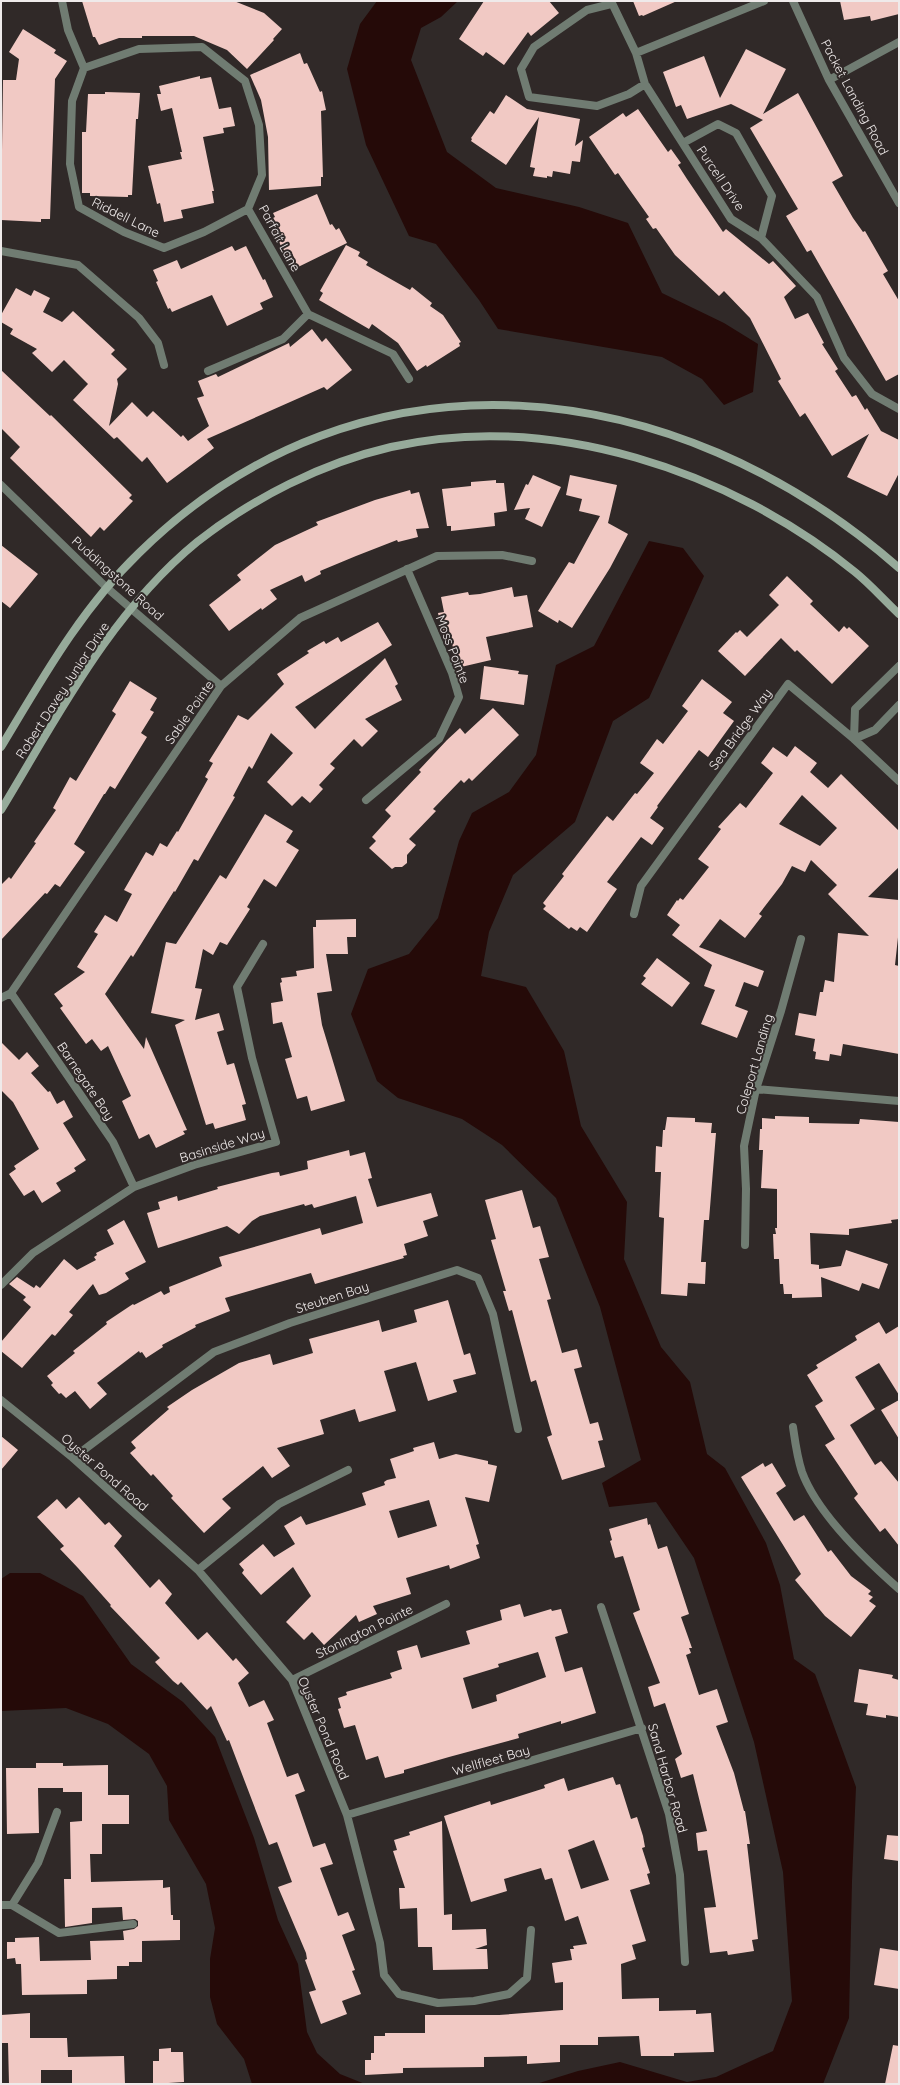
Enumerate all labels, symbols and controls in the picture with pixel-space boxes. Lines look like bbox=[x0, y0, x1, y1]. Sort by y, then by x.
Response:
street label: Packet Landing Road bbox=[818, 36, 892, 158]
street label: Purcell Drive bbox=[693, 143, 749, 213]
street label: Riddell Lane bbox=[89, 194, 163, 240]
street label: Parfait Lane bbox=[256, 202, 304, 274]
street label: Puddingstone Road bbox=[69, 533, 167, 623]
street label: Moss Pointe bbox=[433, 613, 473, 685]
street label: Robert Davey Junior Drive bbox=[12, 619, 112, 761]
street label: Sable Pointe bbox=[161, 677, 217, 747]
street label: Sea Bridge Way bbox=[705, 685, 775, 773]
street label: Coleport Landing bbox=[732, 1012, 776, 1116]
street label: Barnegate Bay bbox=[54, 1039, 118, 1123]
street label: Basinside Way bbox=[178, 1124, 266, 1166]
street label: Steuben Bay bbox=[293, 1278, 371, 1316]
street label: Oyster Pond Road bbox=[58, 1430, 152, 1514]
street label: Stonington Pointe bbox=[313, 1601, 415, 1661]
street label: Oyster Pond Road bbox=[295, 1674, 353, 1782]
street label: Sand Harbor Road bbox=[645, 1722, 691, 1834]
street label: Wellfleet Bay bbox=[450, 1741, 532, 1779]

